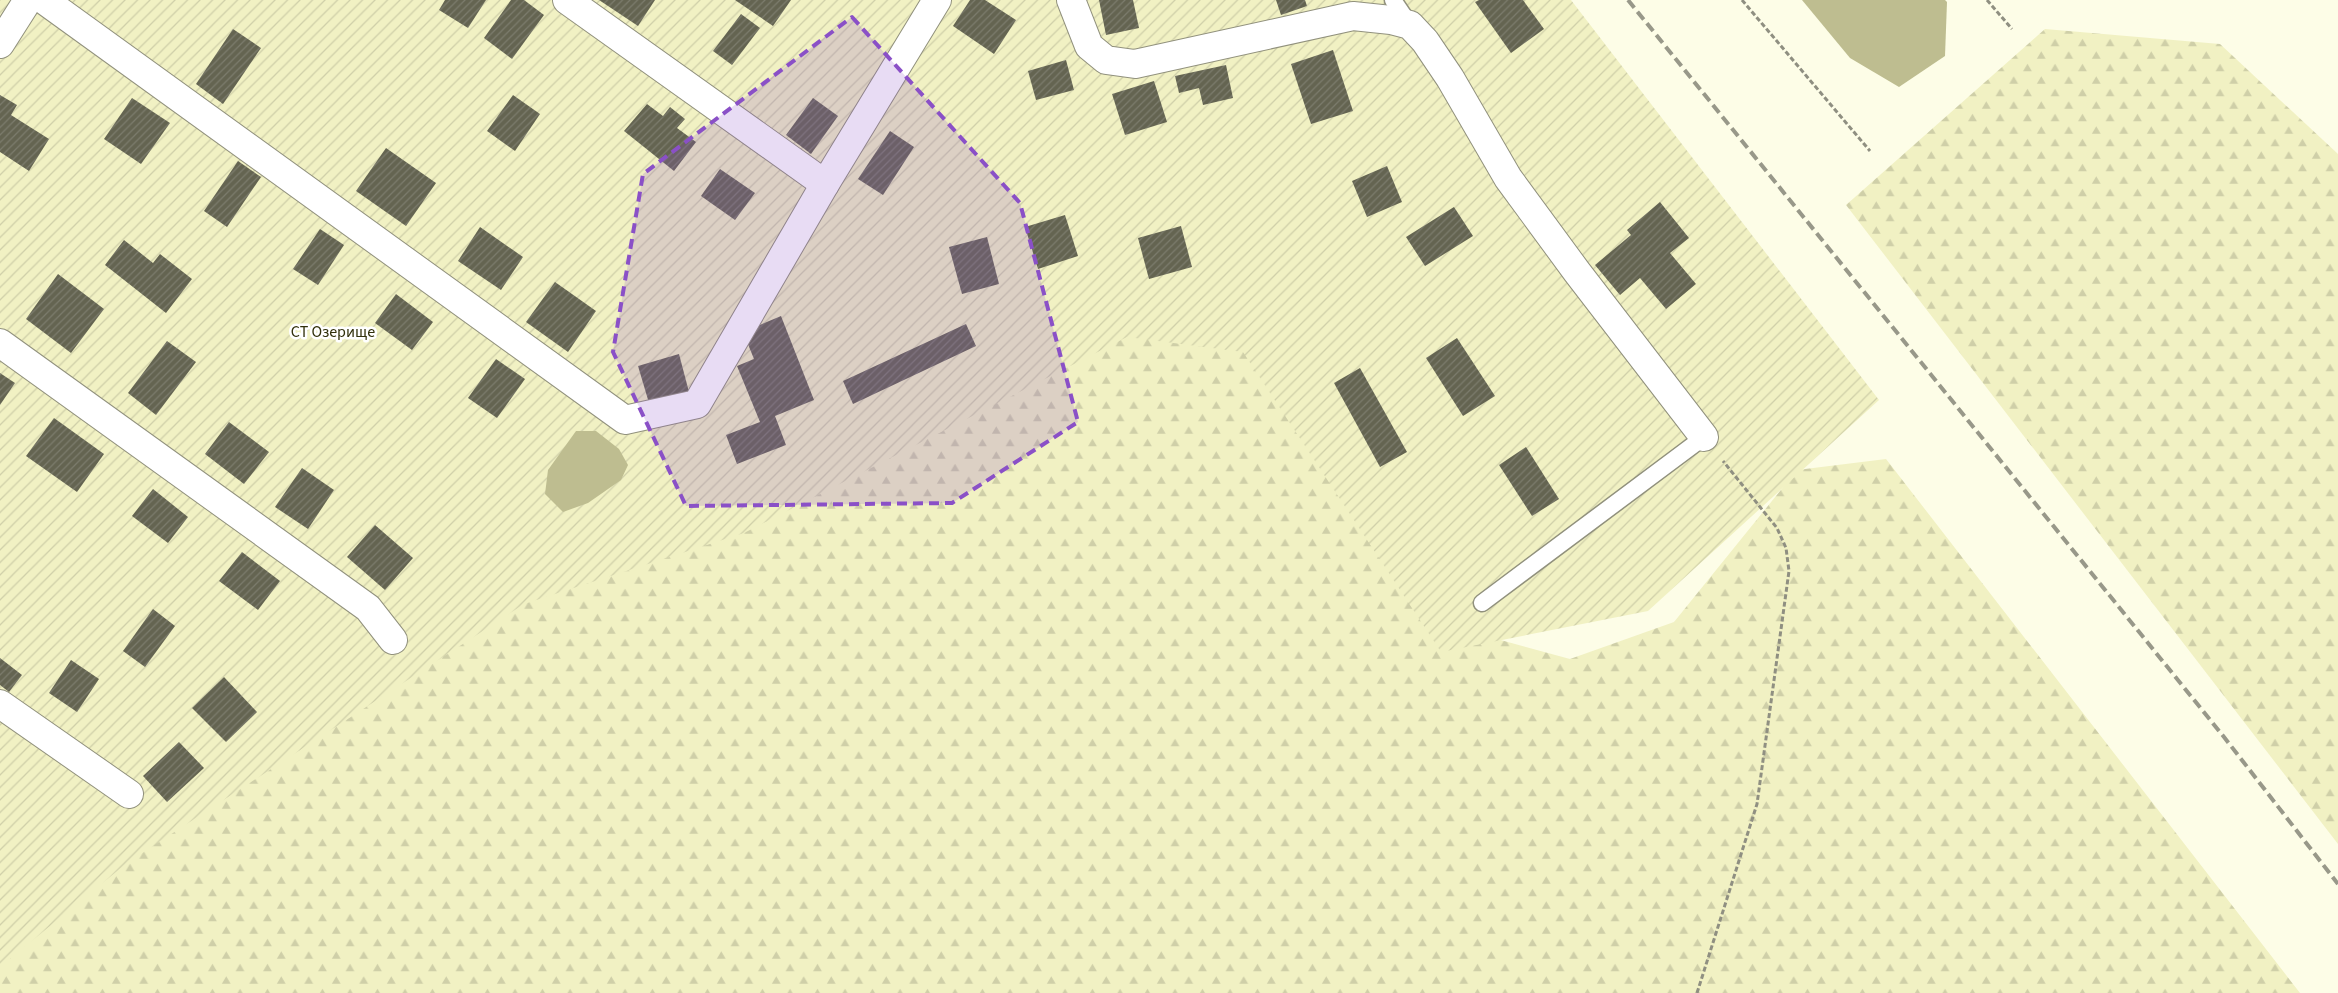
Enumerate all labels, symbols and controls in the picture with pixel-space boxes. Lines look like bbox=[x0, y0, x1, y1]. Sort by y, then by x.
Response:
park label: СТ Озерище bbox=[291, 321, 375, 343]

